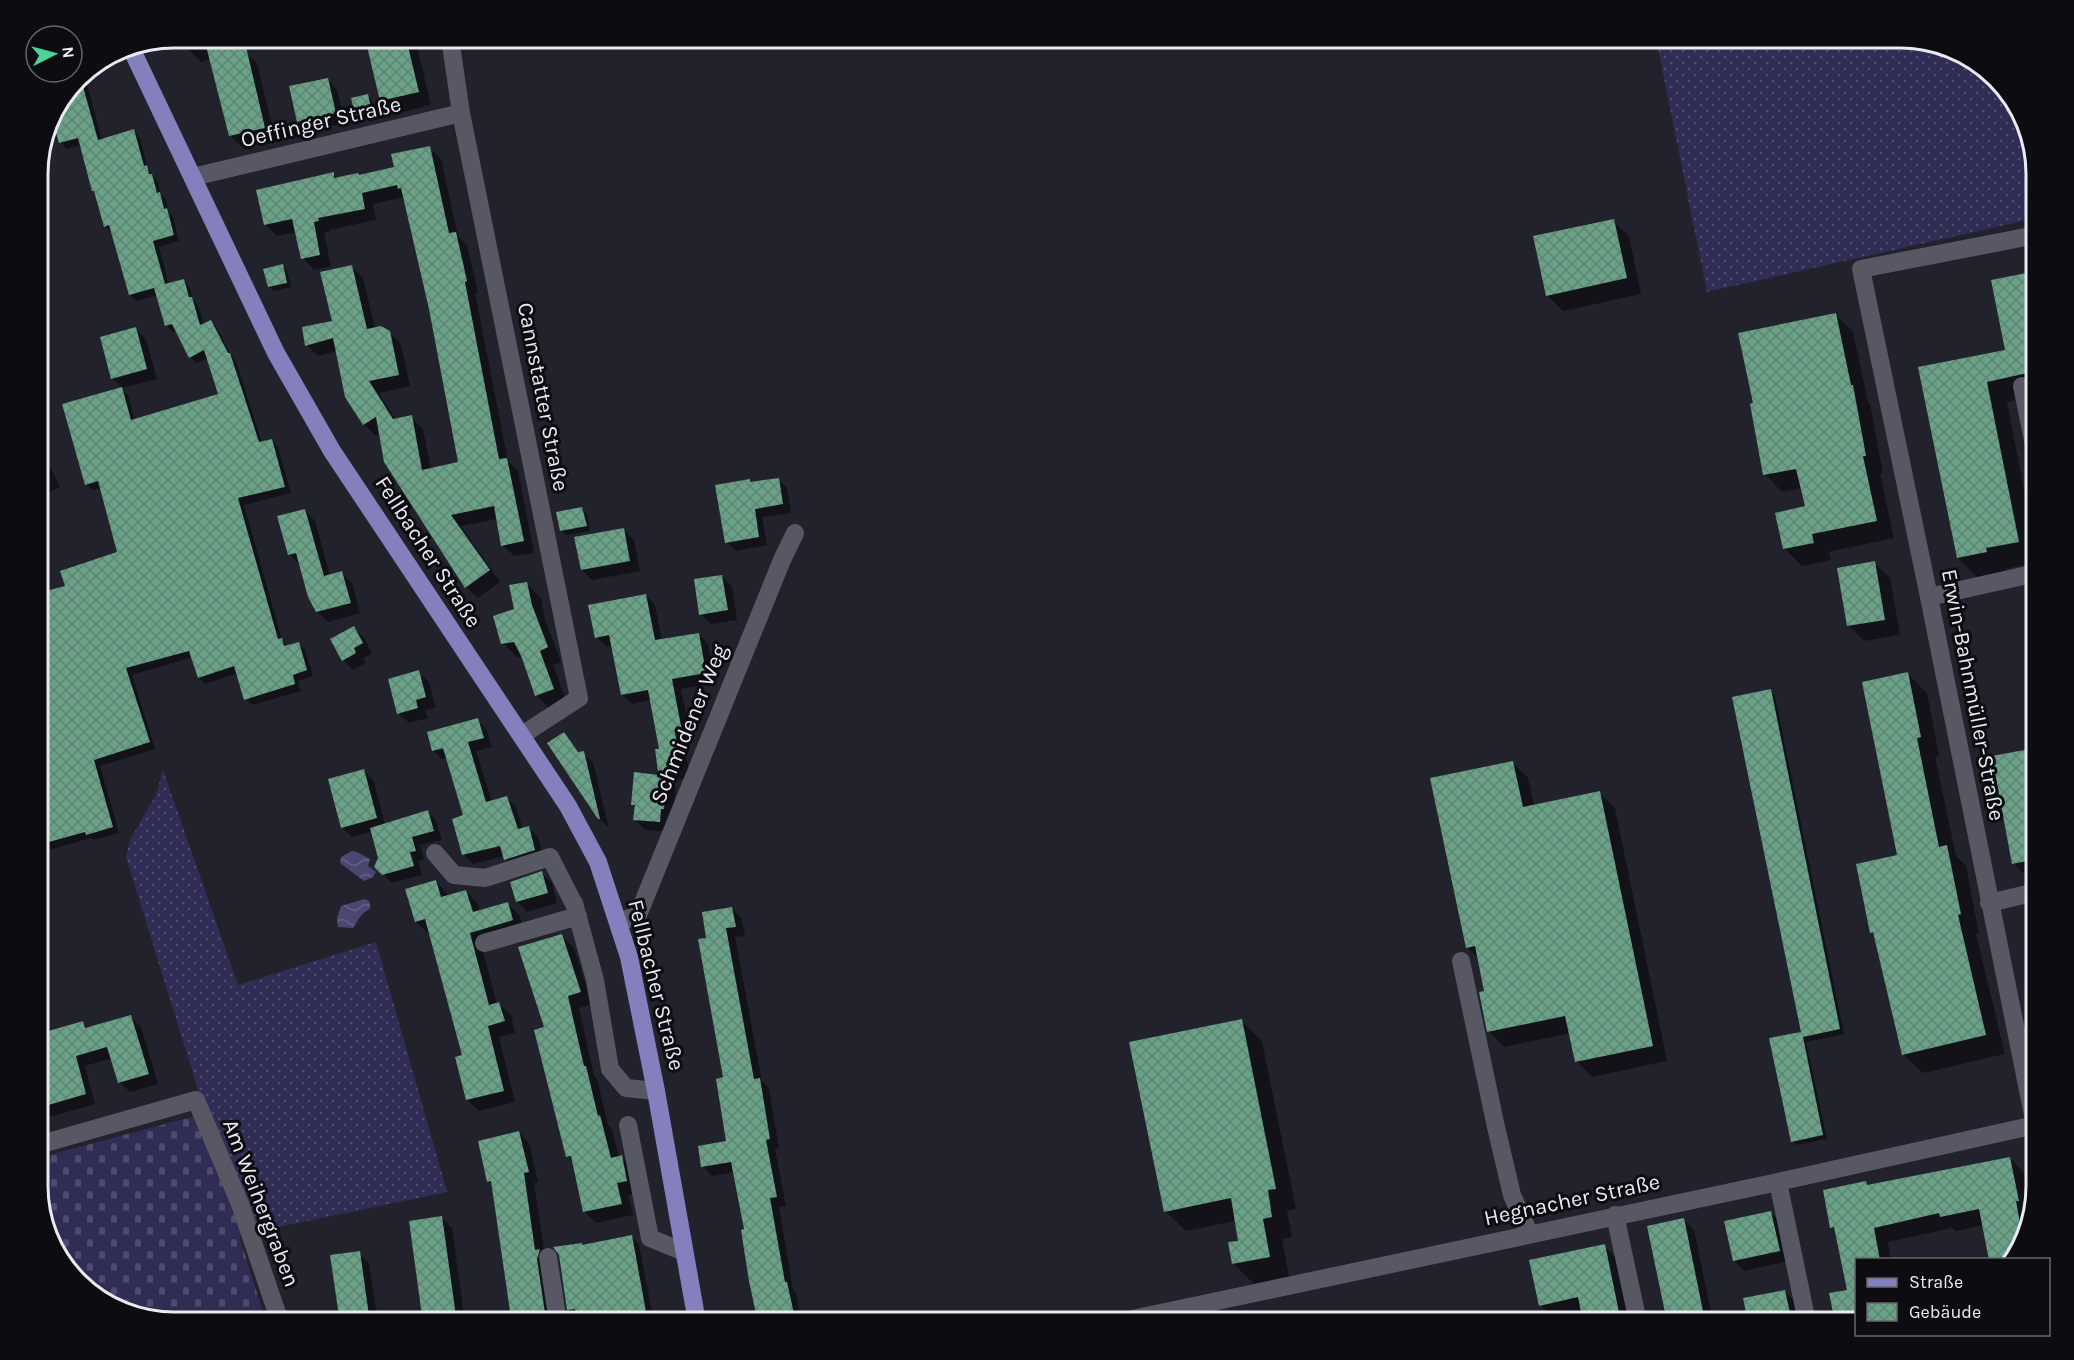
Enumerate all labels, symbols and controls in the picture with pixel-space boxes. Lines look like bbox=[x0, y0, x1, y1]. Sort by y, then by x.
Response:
north arrow bbox=[24, 24, 84, 84]
text: N bbox=[58, 46, 78, 59]
street label: Oeffinger Straße bbox=[238, 91, 404, 153]
street label: Cannstatter Straße bbox=[512, 301, 574, 493]
street label: Fellbacher Straße bbox=[369, 471, 487, 633]
street label: Erwin-Bahnmüller-Straße bbox=[1936, 567, 2010, 823]
street label: Schmidener Weg bbox=[645, 640, 733, 808]
street label: Fellbacher Straße bbox=[622, 897, 690, 1073]
street label: Am Weihergraben bbox=[217, 1115, 305, 1291]
street label: Hegnacher Straße bbox=[1482, 1169, 1662, 1231]
legend bbox=[1855, 1258, 2050, 1336]
text: Straße bbox=[1909, 1271, 1963, 1293]
text: Gebäude bbox=[1909, 1301, 1981, 1323]

